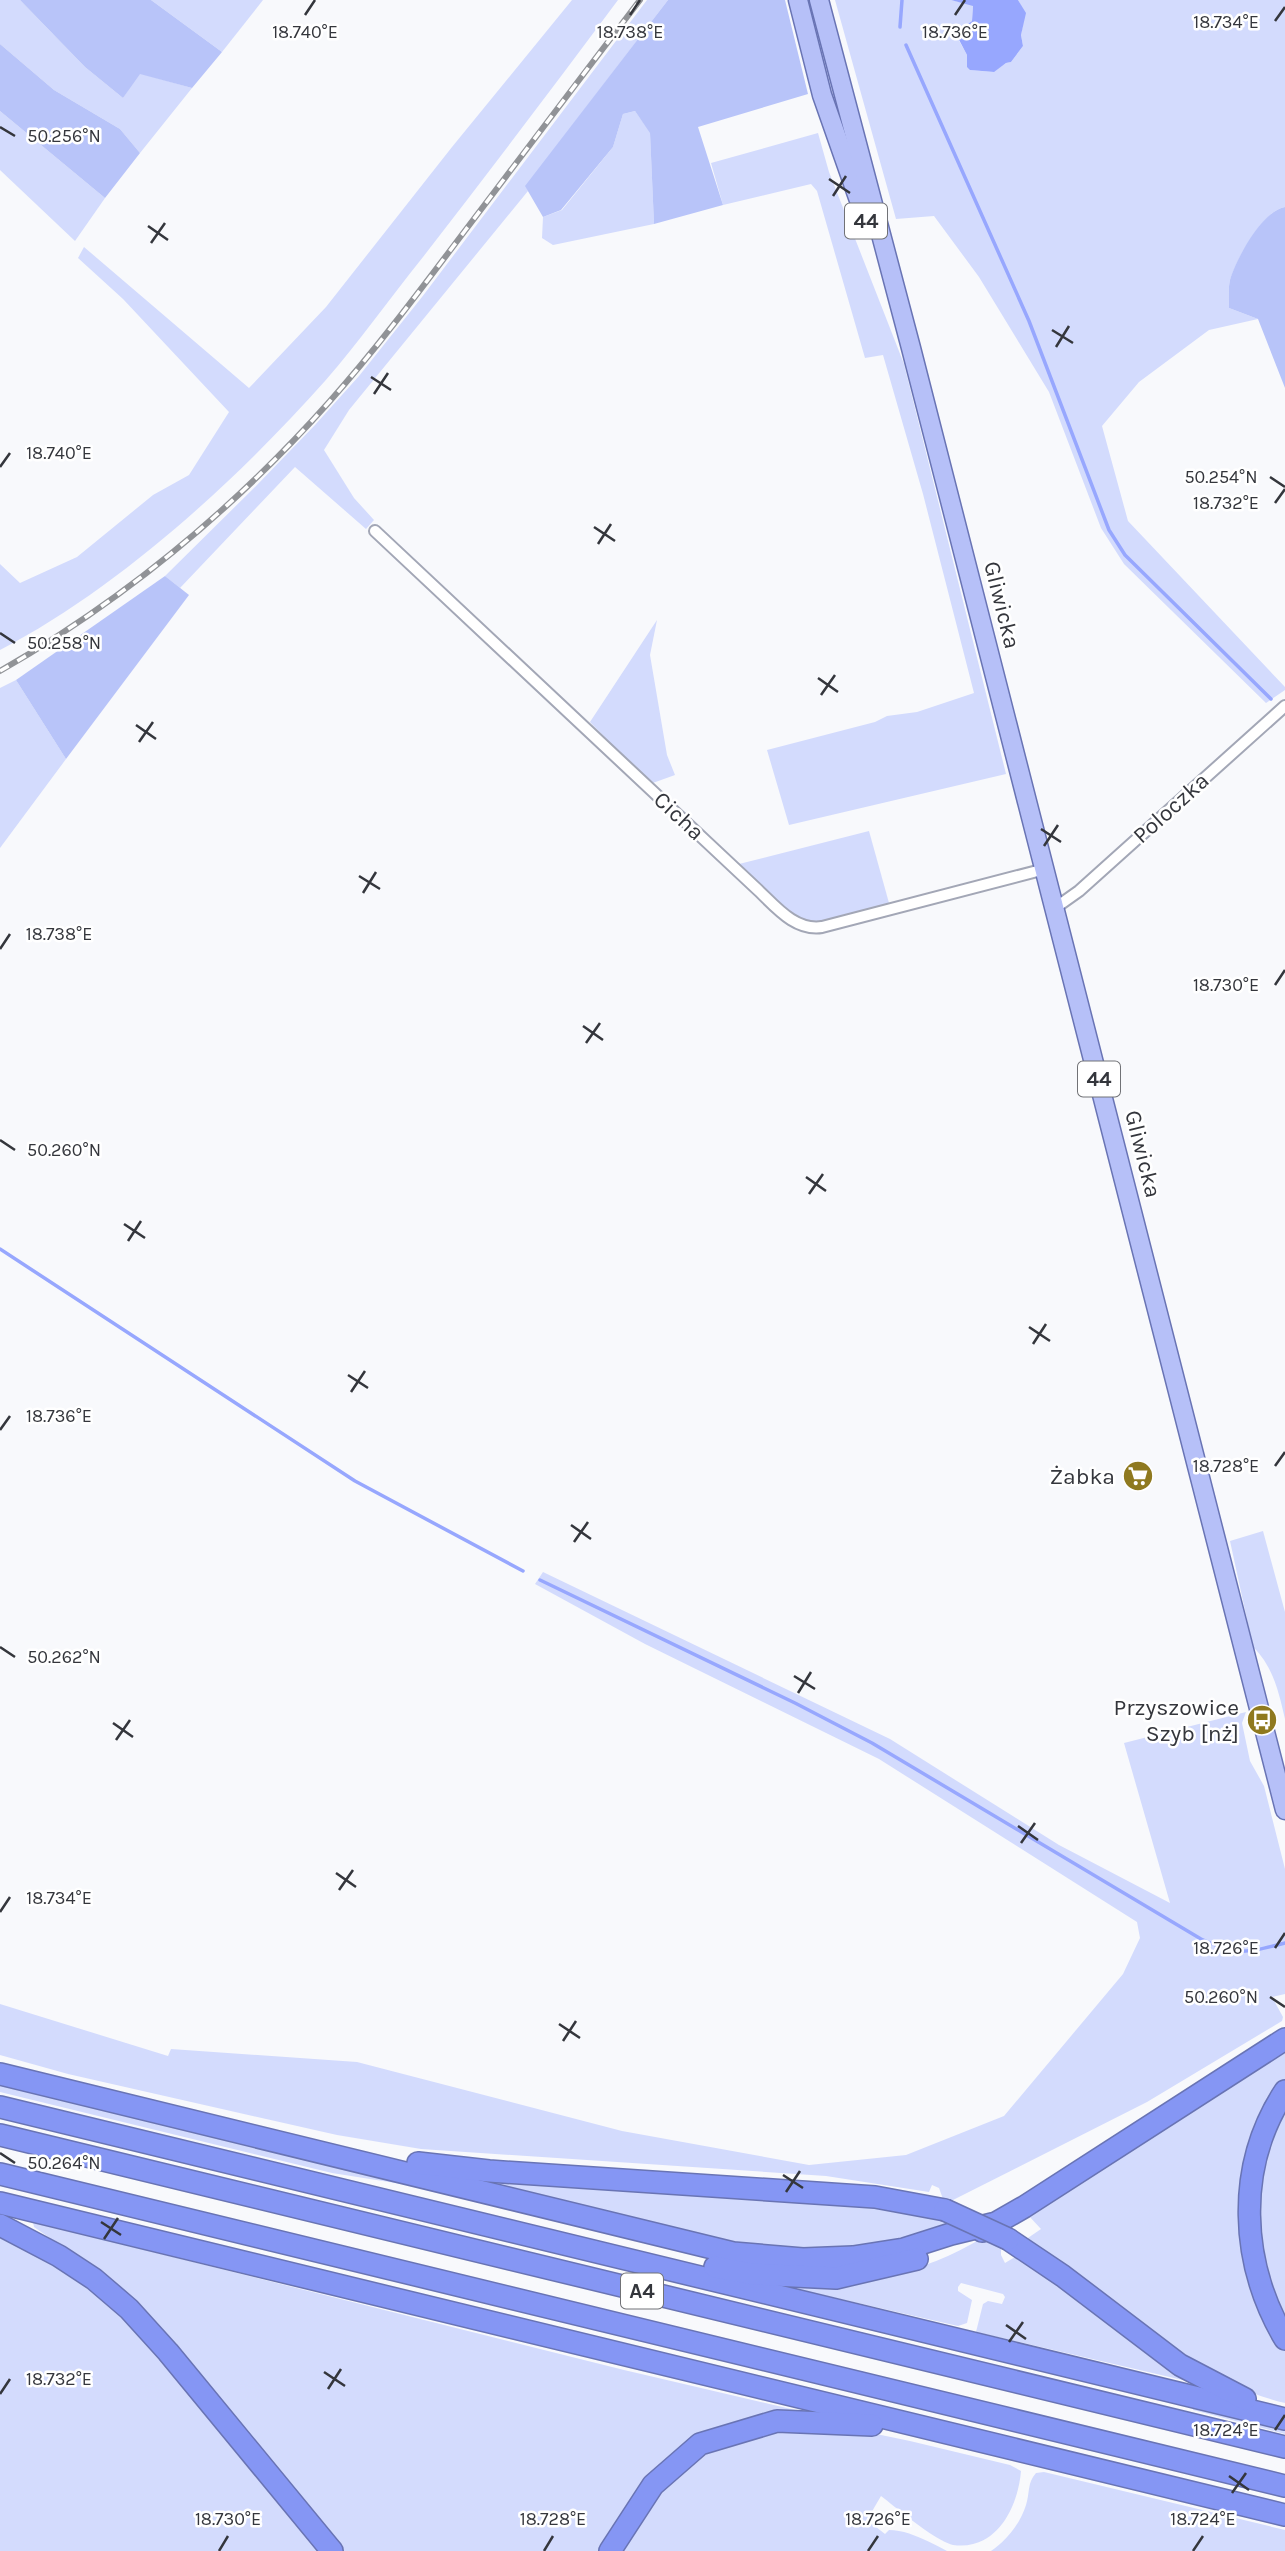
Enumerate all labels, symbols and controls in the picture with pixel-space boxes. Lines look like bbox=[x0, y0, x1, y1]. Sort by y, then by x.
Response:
text: 18.734°E bbox=[1193, 11, 1259, 33]
text: 18.740°E bbox=[272, 21, 338, 43]
text: 18.738°E bbox=[597, 21, 663, 43]
text: 18.736°E bbox=[922, 21, 988, 43]
text: 50.256°N bbox=[27, 125, 101, 147]
road number: 44 bbox=[845, 204, 887, 238]
text: 18.740°E bbox=[26, 442, 92, 464]
text: 50.254°N bbox=[1184, 466, 1258, 488]
text: 18.732°E bbox=[1193, 492, 1259, 514]
street label: Gliwicka bbox=[978, 558, 1026, 652]
text: 50.258°N bbox=[27, 632, 101, 654]
street label: Poloczka bbox=[1128, 767, 1214, 849]
street label: Cicha bbox=[648, 786, 710, 846]
text: 18.738°E bbox=[26, 923, 92, 945]
text: 18.730°E bbox=[1193, 974, 1259, 996]
road number: 44 bbox=[1078, 1062, 1120, 1096]
street label: Gliwicka bbox=[1119, 1107, 1167, 1201]
text: 50.260°N bbox=[27, 1139, 101, 1161]
text: 18.736°E bbox=[26, 1405, 92, 1427]
text: 18.728°E bbox=[1193, 1455, 1259, 1477]
supermarket icon: Żabka bbox=[1121, 1459, 1155, 1493]
place label: Żabka bbox=[1049, 1463, 1115, 1490]
text: 50.262°N bbox=[27, 1646, 101, 1668]
place label: Przyszowice Szyb [nż] bbox=[1114, 1694, 1239, 1747]
bus stop icon: Przyszowice Szyb [nż] bbox=[1245, 1703, 1279, 1737]
text: 18.734°E bbox=[26, 1887, 92, 1909]
text: 18.726°E bbox=[1193, 1937, 1259, 1959]
text: 50.260°N bbox=[1184, 1986, 1258, 2008]
text: 50.264°N bbox=[27, 2152, 101, 2174]
road number: A4 bbox=[621, 2274, 663, 2308]
text: 18.732°E bbox=[26, 2368, 92, 2390]
text: 18.724°E bbox=[1193, 2419, 1259, 2441]
text: 18.730°E bbox=[195, 2508, 261, 2530]
text: 18.728°E bbox=[520, 2508, 586, 2530]
text: 18.726°E bbox=[845, 2508, 911, 2530]
text: 18.724°E bbox=[1170, 2508, 1236, 2530]

